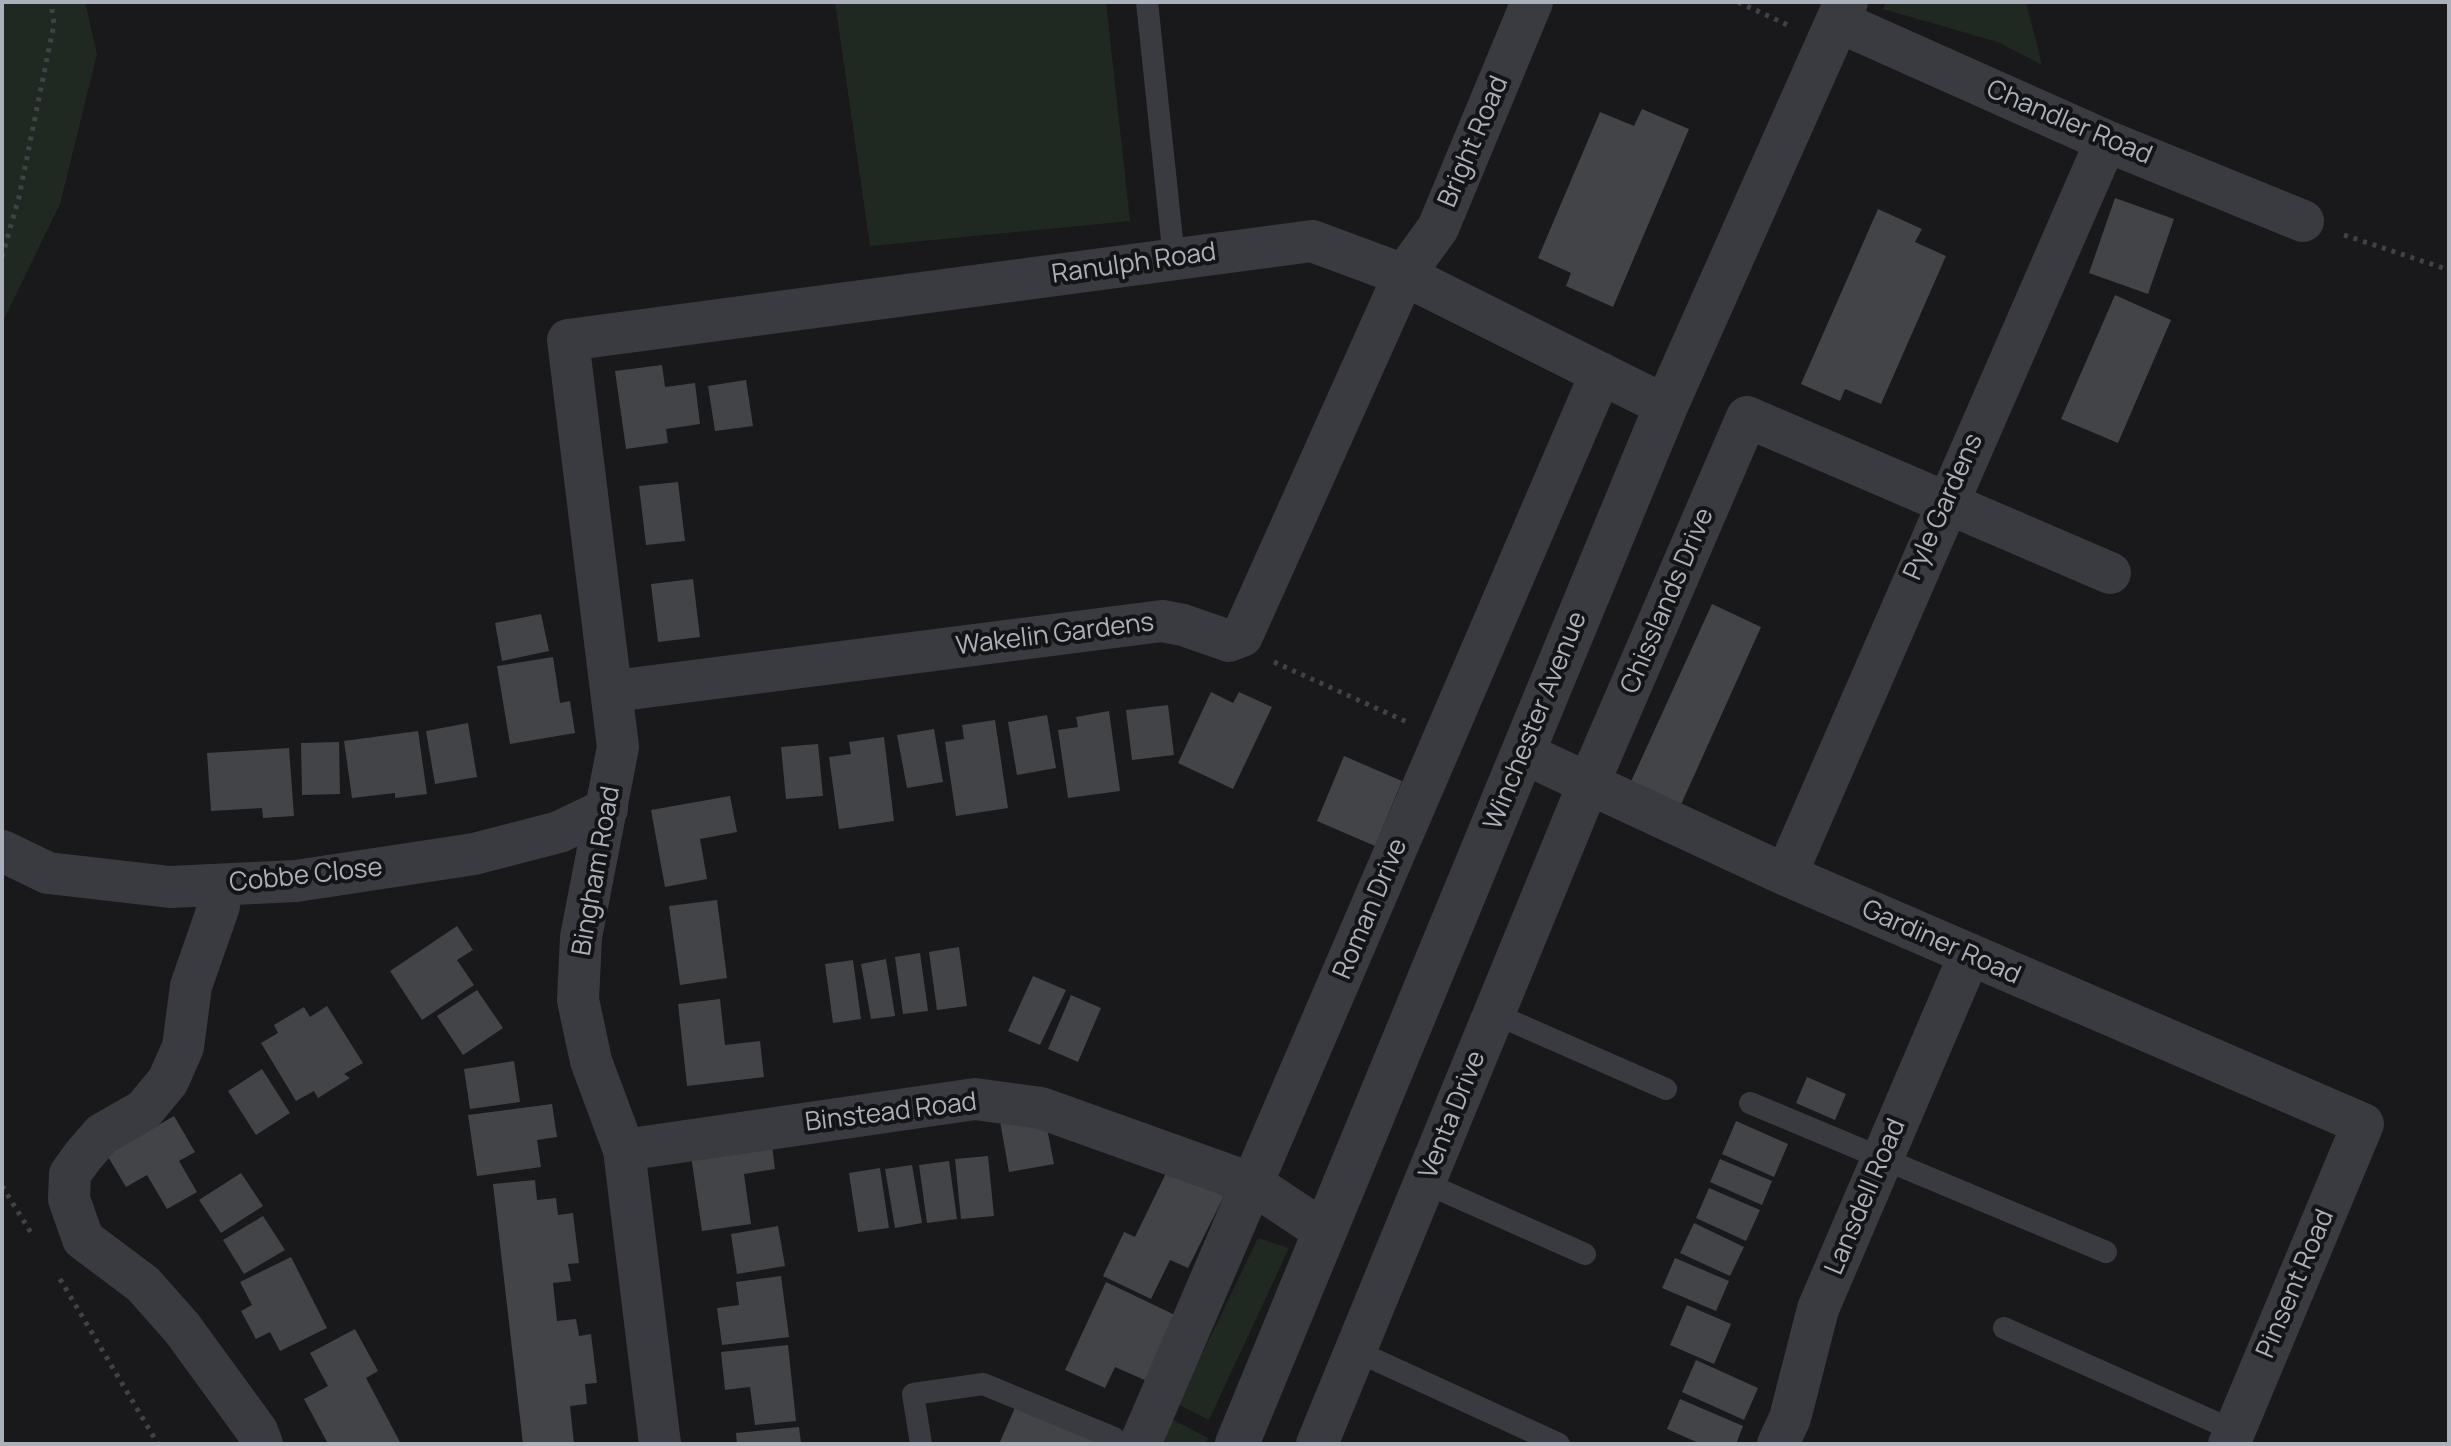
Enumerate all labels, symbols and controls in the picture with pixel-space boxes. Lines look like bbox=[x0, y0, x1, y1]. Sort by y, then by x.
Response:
street label: Bright Road bbox=[1432, 72, 1516, 212]
street label: Chandler Road bbox=[1982, 74, 2156, 172]
street label: Ranulph Road bbox=[1050, 237, 1218, 291]
street label: Pyle Gardens bbox=[1898, 429, 1990, 585]
street label: Chisslands Drive bbox=[1615, 504, 1721, 698]
street label: Wakelin Gardens bbox=[954, 607, 1156, 663]
street label: Winchester Avenue bbox=[1478, 607, 1594, 835]
street label: Bingham Road bbox=[567, 784, 627, 958]
street label: Roman Drive bbox=[1327, 834, 1415, 984]
street label: Cobbe Close bbox=[228, 852, 384, 900]
street label: Gardiner Road bbox=[1857, 894, 2025, 992]
street label: Venta Drive bbox=[1413, 1046, 1493, 1184]
street label: Binstead Road bbox=[803, 1087, 979, 1139]
street label: Lansdell Road bbox=[1819, 1114, 1913, 1280]
street label: Pinsent Road bbox=[2251, 1205, 2341, 1363]

